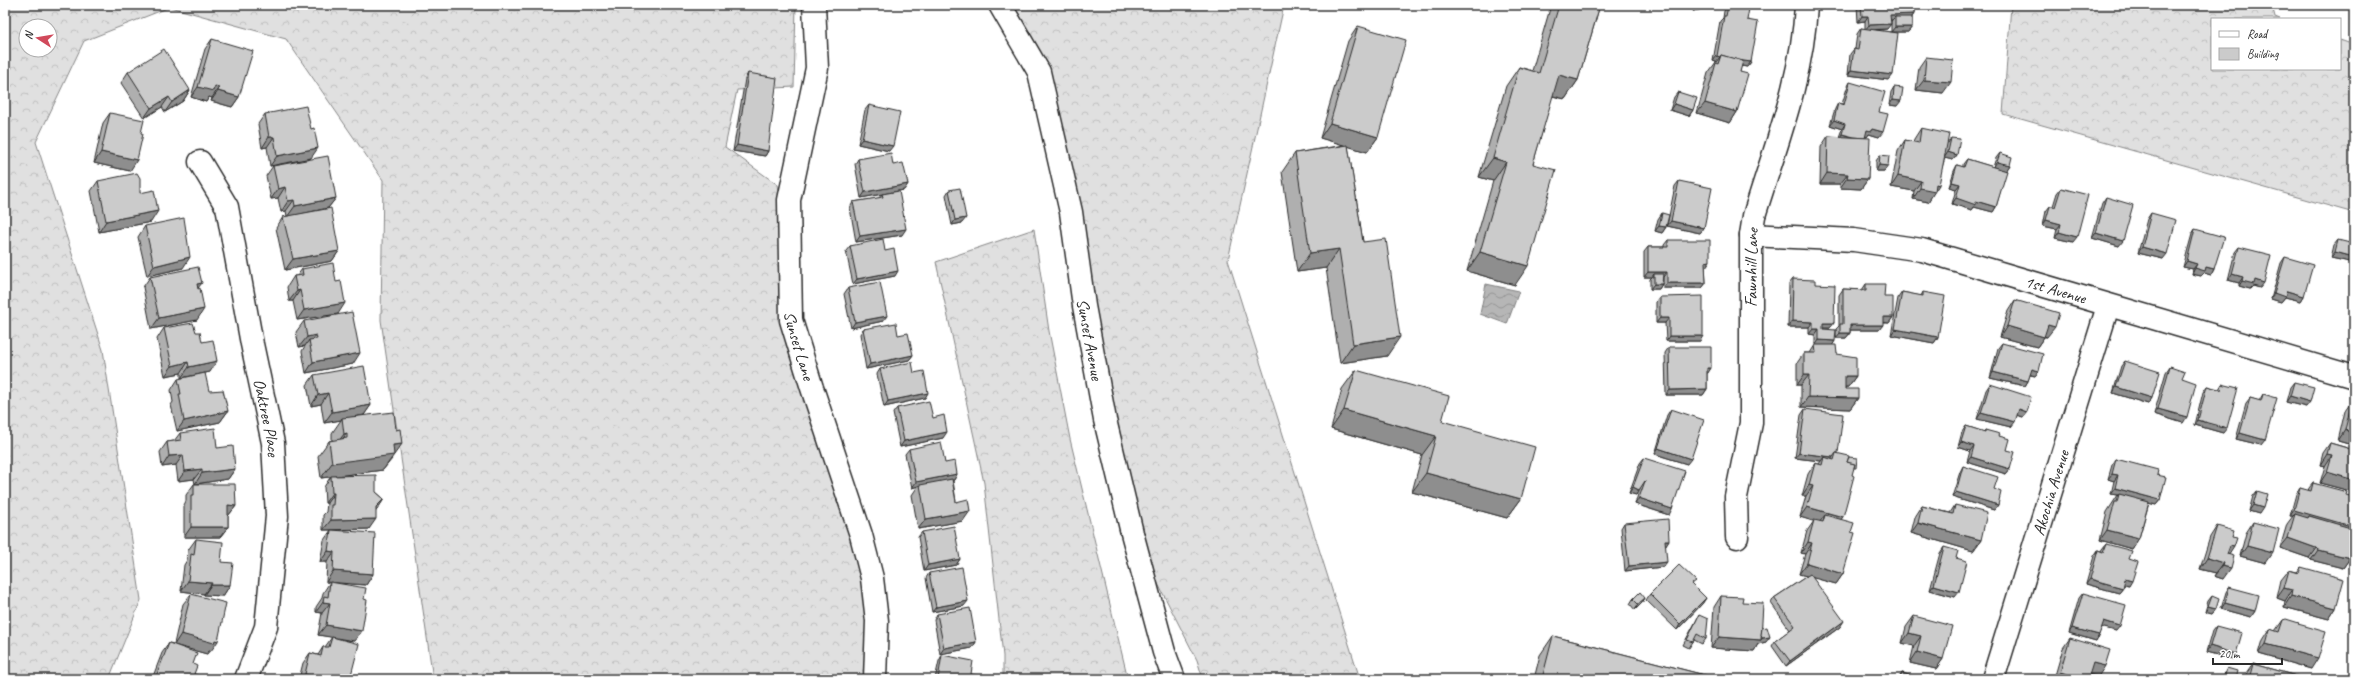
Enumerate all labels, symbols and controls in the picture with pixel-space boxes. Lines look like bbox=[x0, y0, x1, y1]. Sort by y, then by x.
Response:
north arrow bbox=[18, 18, 58, 58]
legend bbox=[2211, 18, 2341, 70]
text: Road bbox=[2247, 26, 2269, 42]
text: N bbox=[21, 29, 36, 41]
text: Building bbox=[2247, 46, 2279, 62]
street label: Fawnhill Lane bbox=[1741, 225, 1763, 307]
street label: 1st Avenue bbox=[2023, 270, 2090, 309]
street label: Sunset Avenue bbox=[1073, 298, 1108, 383]
street label: Sunset Lane bbox=[780, 312, 820, 384]
street label: Oaktree Place bbox=[249, 377, 284, 459]
street label: Akochia Avenue bbox=[2027, 446, 2074, 538]
scale bar bbox=[2213, 640, 2282, 666]
text: 20 m bbox=[2219, 646, 2241, 662]

